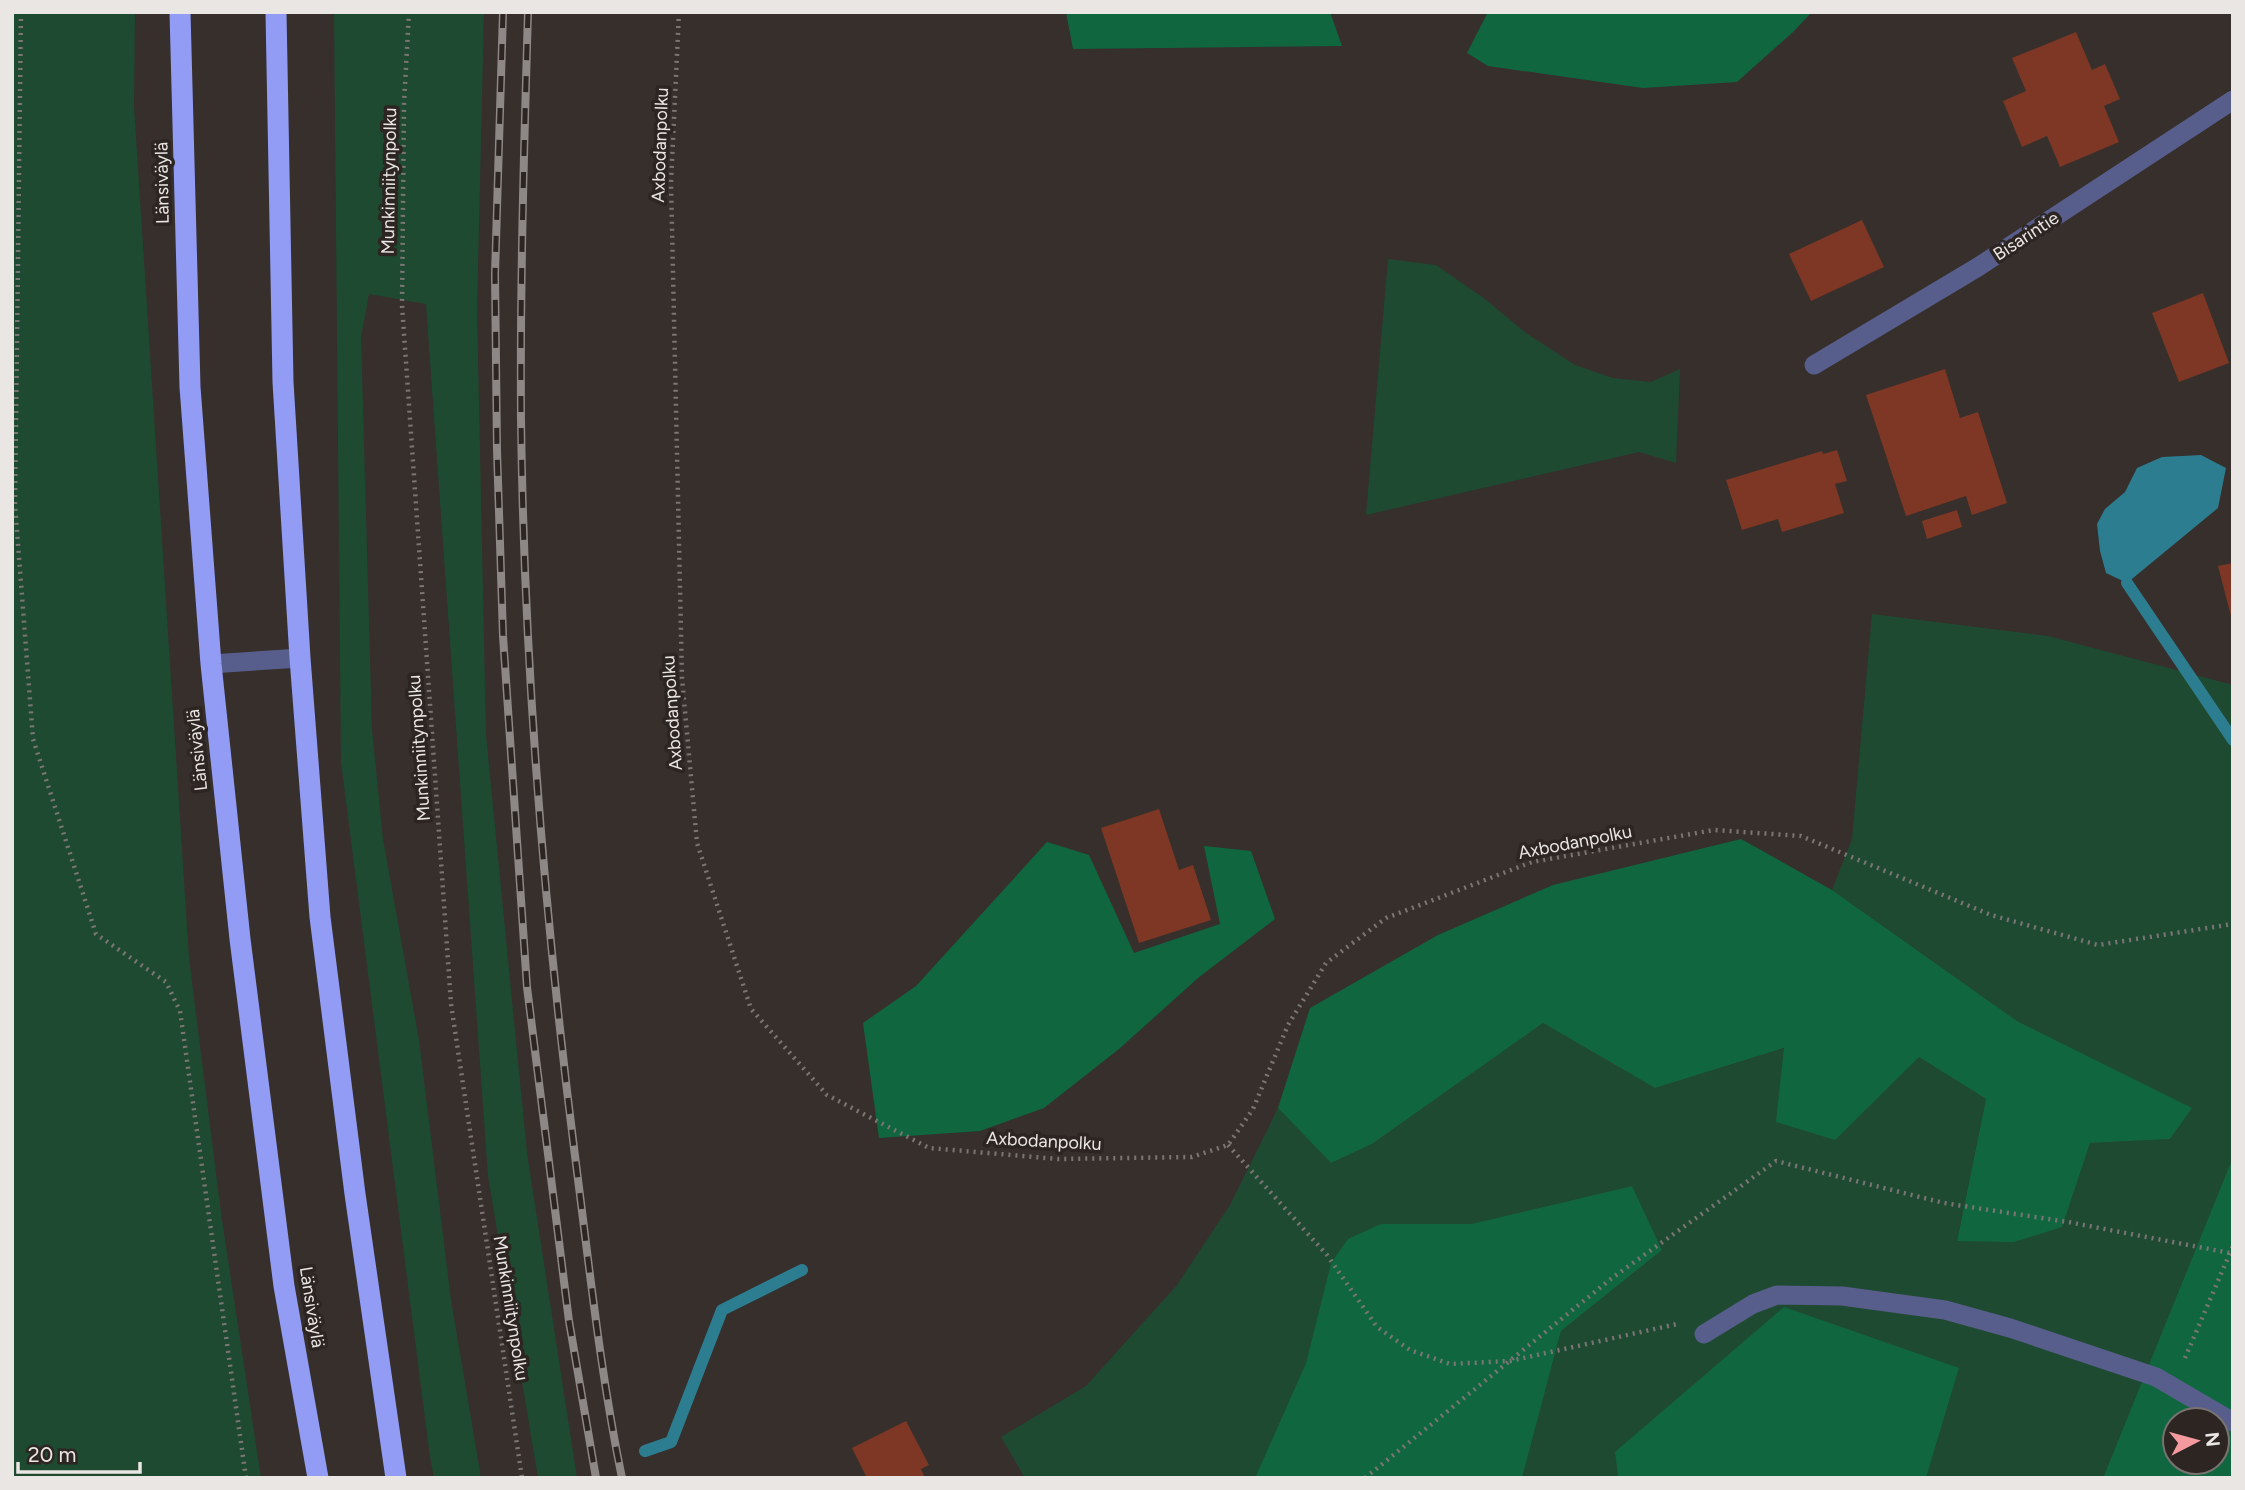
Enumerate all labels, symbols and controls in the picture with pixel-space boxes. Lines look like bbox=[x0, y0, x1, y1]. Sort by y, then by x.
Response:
street label: Axbodanpolku bbox=[647, 87, 673, 203]
street label: Munkinniitynpolku bbox=[377, 107, 401, 255]
street label: Länsiväylä bbox=[150, 142, 174, 224]
street label: Bisarintie bbox=[1989, 207, 2063, 265]
street label: Axbodanpolku bbox=[657, 655, 687, 771]
street label: Munkinniitynpolku bbox=[403, 674, 435, 822]
street label: Länsiväylä bbox=[182, 708, 212, 792]
street label: Axbodanpolku bbox=[1516, 820, 1634, 864]
street label: Axbodanpolku bbox=[986, 1127, 1102, 1155]
street label: Munkinniitynpolku bbox=[489, 1234, 533, 1382]
street label: Länsiväylä bbox=[295, 1265, 329, 1349]
north arrow bbox=[2161, 1406, 2231, 1476]
scale bar bbox=[18, 1430, 140, 1474]
text: N bbox=[2200, 1431, 2225, 1448]
text: 20 m bbox=[28, 1442, 76, 1467]

